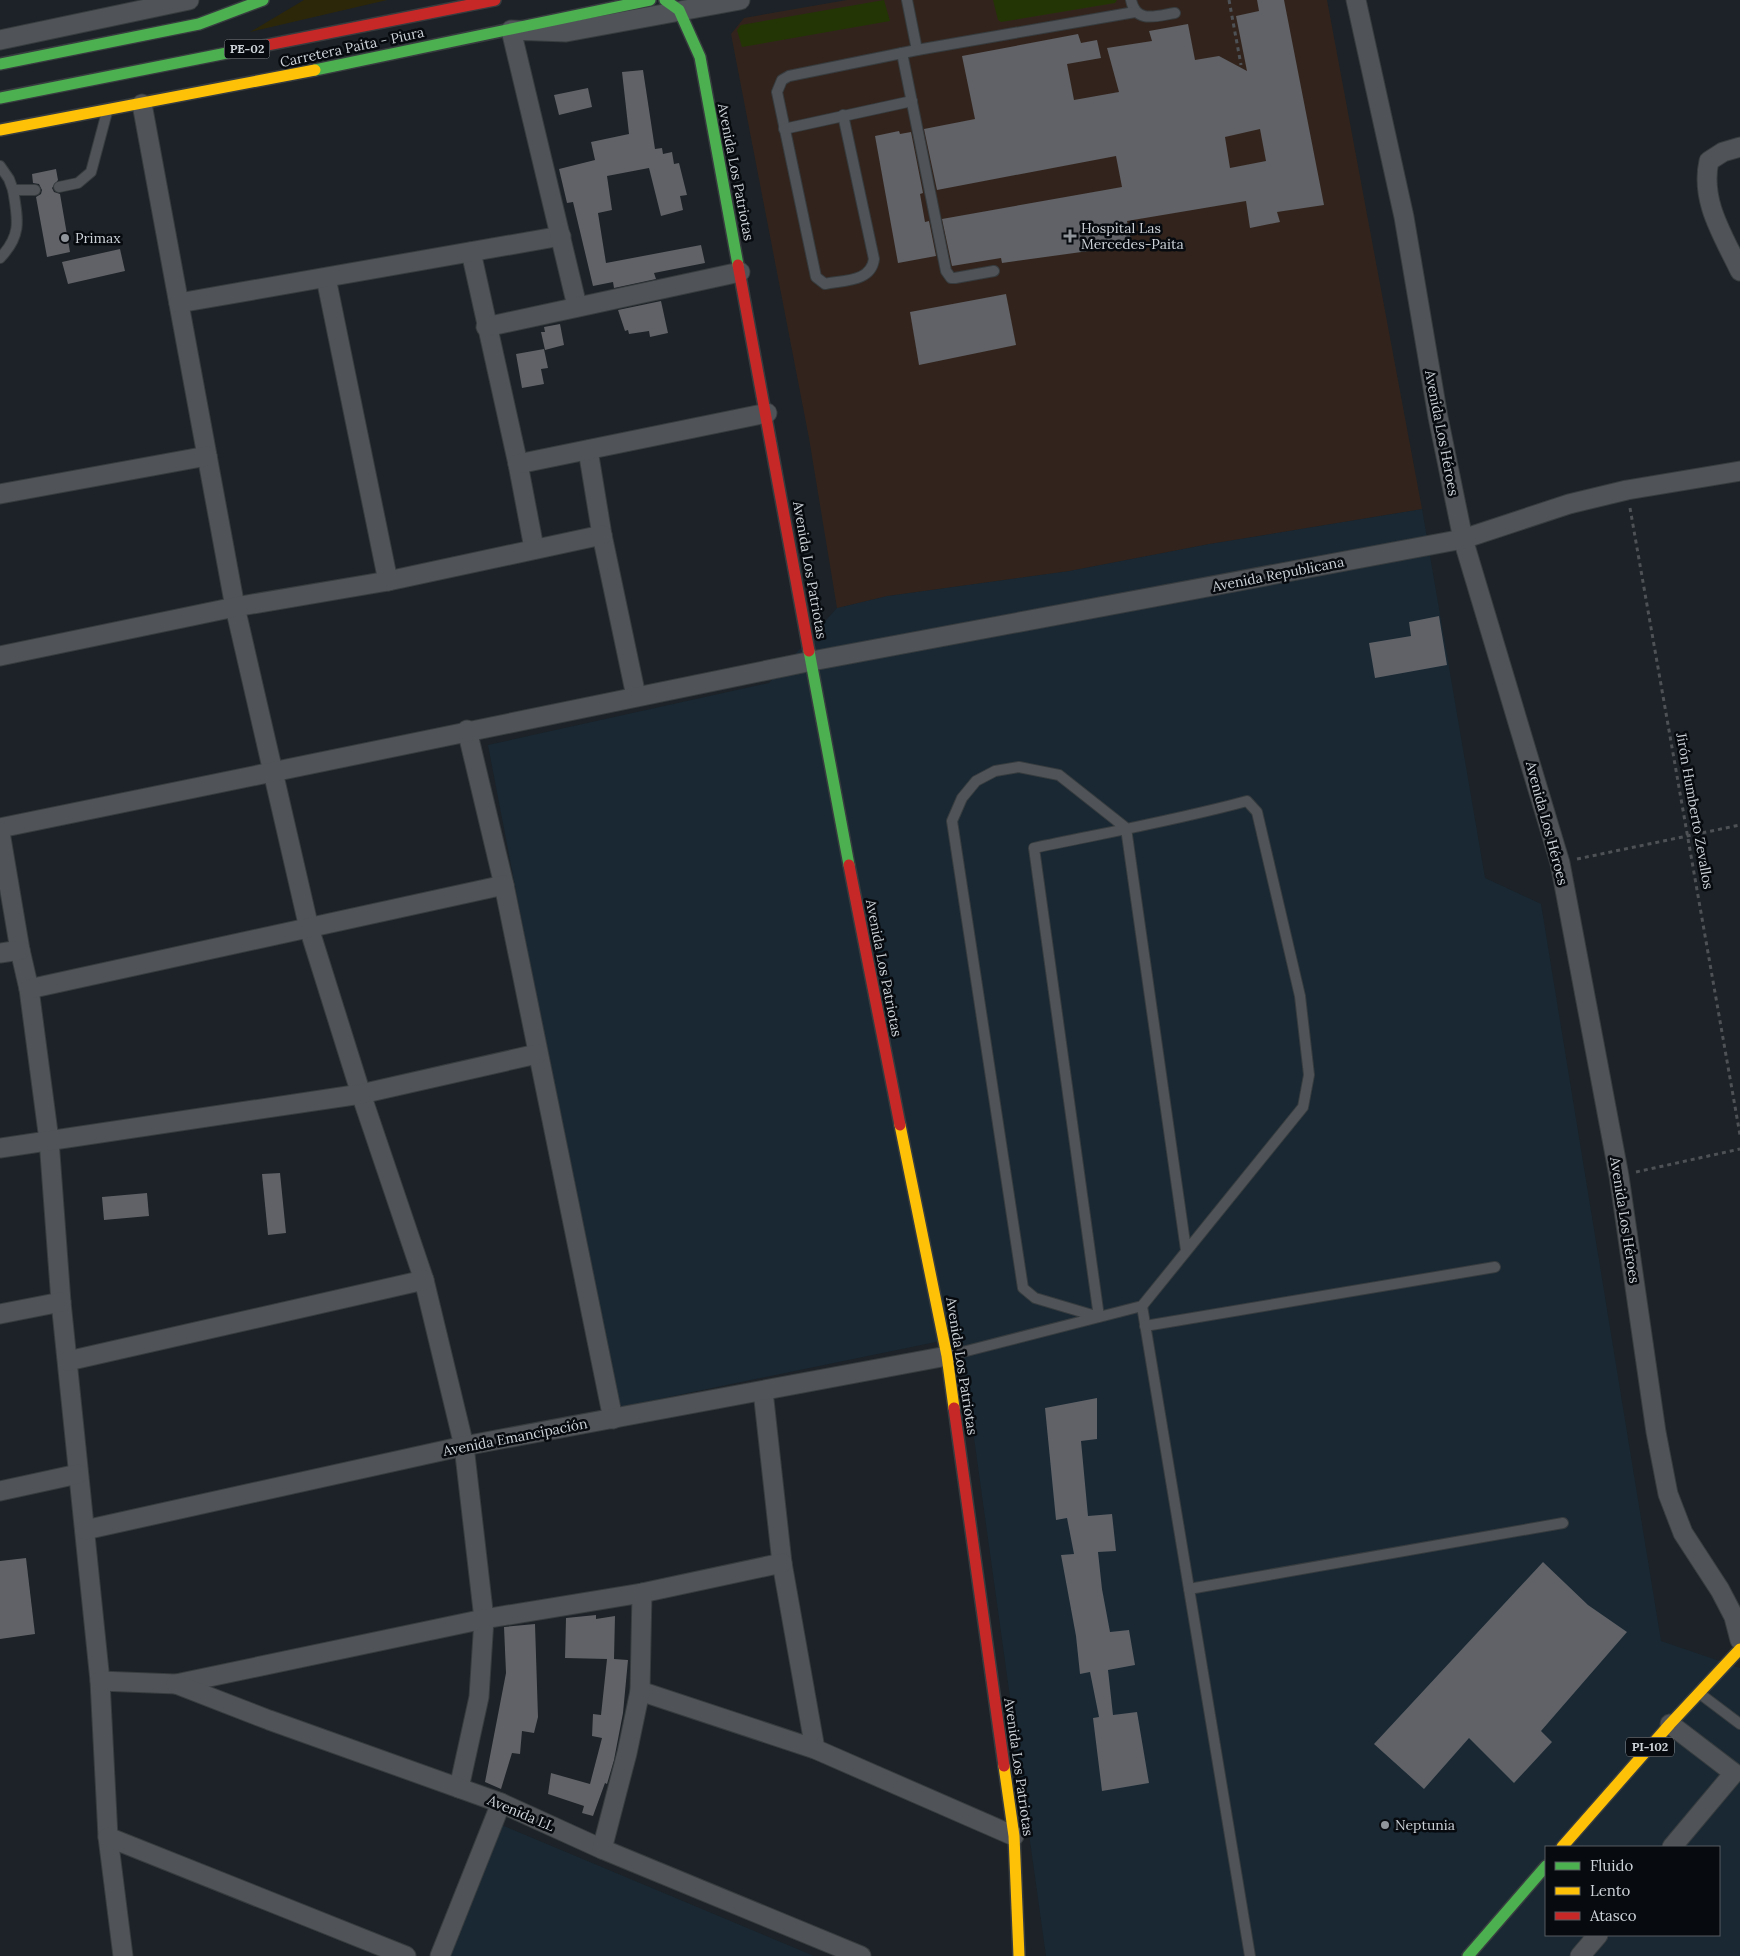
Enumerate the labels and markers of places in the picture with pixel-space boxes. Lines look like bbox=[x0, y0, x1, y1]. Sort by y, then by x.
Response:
place label: Hospital Las Mercedes-Paita bbox=[1081, 219, 1184, 253]
place label: Primax bbox=[75, 229, 121, 247]
marker: Hospital Las Mercedes-Paita bbox=[1063, 229, 1077, 243]
marker: Primax bbox=[59, 232, 71, 244]
place label: Neptunia bbox=[1395, 1816, 1455, 1834]
marker: Neptunia bbox=[1379, 1819, 1391, 1831]

